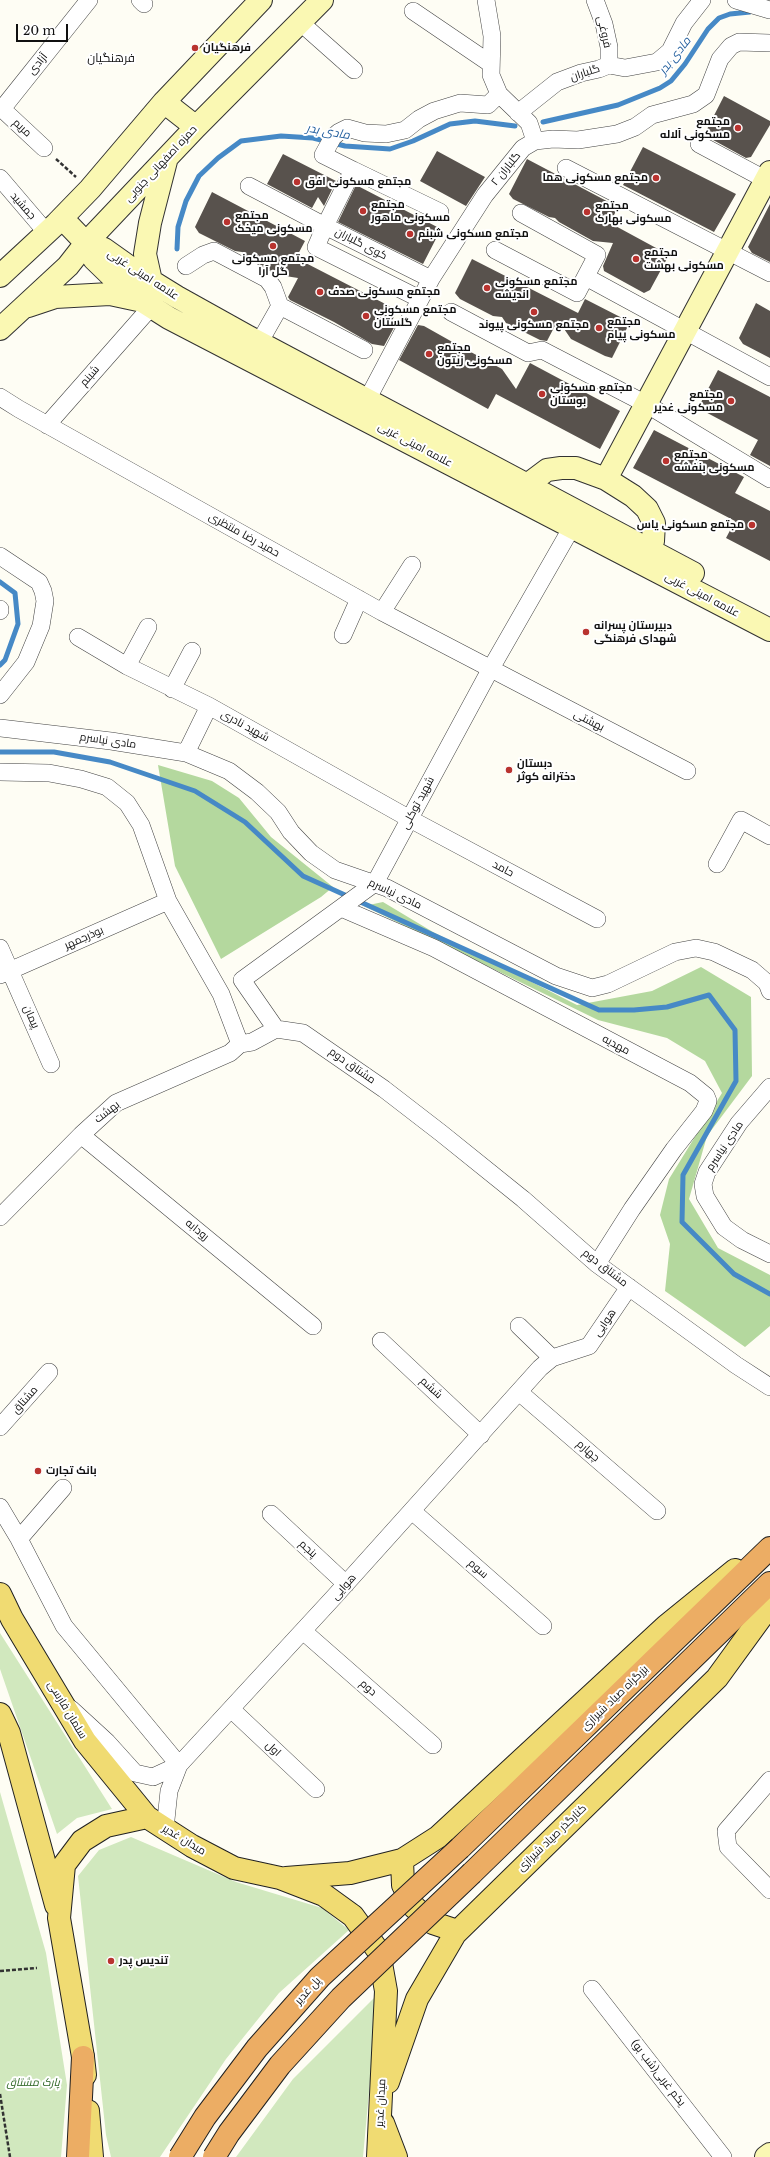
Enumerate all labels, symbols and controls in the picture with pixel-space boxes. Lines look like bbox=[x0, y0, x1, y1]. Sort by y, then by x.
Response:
street label: فروغی bbox=[594, 15, 614, 49]
scale bar bbox=[18, 16, 70, 42]
text: 20 m bbox=[23, 23, 55, 38]
water label: مادی بدر bbox=[656, 34, 694, 78]
place label: فرهنگیان bbox=[203, 41, 251, 55]
marker: فرهنگیان bbox=[190, 43, 200, 53]
street label: آزادی bbox=[25, 51, 51, 77]
district label: فرهنگیان bbox=[87, 52, 135, 66]
street label: گلباران bbox=[568, 62, 602, 84]
place label: مجتمع مسکونی آلاله bbox=[660, 115, 730, 141]
street label: مریم bbox=[10, 116, 34, 140]
water label: مادی بدر bbox=[305, 121, 351, 143]
street label: حمزه اصفهانی جنوبی bbox=[122, 123, 200, 205]
marker: مجتمع مسکونی آلاله bbox=[733, 123, 743, 133]
street label: گلباران ۲ bbox=[488, 150, 524, 188]
place label: مجتمع مسکونی هما bbox=[542, 171, 648, 185]
marker: مجتمع مسکونی هما bbox=[651, 173, 661, 183]
place label: مجتمع مسکونی افق bbox=[305, 175, 411, 189]
marker: مجتمع مسکونی افق bbox=[292, 177, 302, 187]
street label: جمشید bbox=[7, 190, 39, 222]
place label: مجتمع مسکونی ماهور bbox=[371, 198, 450, 224]
place label: مجتمع مسکونی بهارک bbox=[595, 199, 672, 225]
marker: مجتمع مسکونی ماهور bbox=[358, 206, 368, 216]
marker: مجتمع مسکونی بهارک bbox=[582, 207, 592, 217]
place label: مجتمع مسکونی میخک bbox=[235, 209, 312, 235]
marker: مجتمع مسکونی میخک bbox=[222, 217, 232, 227]
street label: کوی گلباران bbox=[333, 225, 389, 263]
place label: مجتمع مسکونی شبنم bbox=[418, 227, 529, 241]
marker: مجتمع مسکونی شبنم bbox=[405, 229, 415, 239]
marker: مجتمع مسکونی گل آرا bbox=[268, 241, 278, 251]
place label: مجتمع مسکونی بهشت bbox=[644, 246, 724, 272]
street label: علامه امینی غربی bbox=[105, 247, 181, 303]
place label: مجتمع مسکونی گل آرا bbox=[232, 252, 314, 278]
marker: مجتمع مسکونی بهشت bbox=[631, 254, 641, 264]
place label: مجتمع مسکونی اندیشه bbox=[495, 275, 577, 301]
marker: مجتمع مسکونی اندیشه bbox=[482, 283, 492, 293]
place label: مجتمع مسکونی صدف bbox=[328, 285, 440, 299]
marker: مجتمع مسکونی صدف bbox=[315, 287, 325, 297]
place label: مجتمع مسکونی گلستان bbox=[374, 303, 456, 329]
marker: مجتمع مسکونی پیوند bbox=[529, 307, 539, 317]
marker: مجتمع مسکونی گلستان bbox=[361, 311, 371, 321]
place label: مجتمع مسکونی پیام bbox=[607, 315, 675, 341]
place label: مجتمع مسکونی پیوند bbox=[479, 318, 589, 332]
marker: مجتمع مسکونی پیام bbox=[594, 323, 604, 333]
place label: مجتمع مسکونی زیتون bbox=[437, 341, 512, 367]
marker: مجتمع مسکونی زیتون bbox=[424, 349, 434, 359]
street label: شبنم bbox=[78, 363, 102, 389]
place label: مجتمع مسکونی بوستان bbox=[550, 381, 632, 407]
place label: مجتمع مسکونی غدیر bbox=[654, 388, 723, 414]
marker: مجتمع مسکونی بوستان bbox=[537, 389, 547, 399]
marker: مجتمع مسکونی غدیر bbox=[726, 396, 736, 406]
street label: علامه امینی غربی bbox=[376, 420, 454, 470]
place label: مجتمع مسکونی بنفشه bbox=[674, 448, 755, 474]
marker: مجتمع مسکونی بنفشه bbox=[661, 456, 671, 466]
street label: حمید رضا منتظری bbox=[206, 510, 282, 560]
place label: مجتمع مسکونی یاس bbox=[637, 518, 744, 532]
marker: مجتمع مسکونی یاس bbox=[747, 520, 757, 530]
street label: علامه امینی غربی bbox=[663, 570, 741, 620]
place label: دبیرستان پسرانه شهدای فرهنگی bbox=[594, 619, 677, 645]
marker: دبیرستان پسرانه شهدای فرهنگی bbox=[581, 627, 591, 637]
street label: شهید نادری bbox=[219, 707, 271, 745]
street label: بهشتی bbox=[571, 708, 607, 734]
street label: مادی نیاسرم bbox=[79, 730, 137, 752]
place label: دبستان دخترانه کوثر bbox=[517, 757, 576, 783]
marker: دبستان دخترانه کوثر bbox=[504, 765, 514, 775]
street label: شهید توکلی bbox=[399, 774, 437, 832]
street label: حامد bbox=[490, 858, 516, 880]
street label: مادی نیاسرم bbox=[366, 876, 424, 912]
street label: بوذرجمهر bbox=[62, 924, 106, 952]
street label: پیمان bbox=[20, 1003, 42, 1031]
street label: مهدیه bbox=[600, 1032, 632, 1058]
street label: مشتاق دوم bbox=[326, 1045, 378, 1087]
street label: بهشت bbox=[92, 1098, 122, 1126]
street label: مادی نیاسرم bbox=[704, 1119, 746, 1173]
street label: رودابه bbox=[183, 1217, 211, 1243]
street label: مشتاق دوم bbox=[580, 1246, 630, 1290]
street label: هوایی bbox=[591, 1307, 619, 1339]
street label: ششم bbox=[417, 1374, 445, 1402]
street label: مشتاق bbox=[9, 1384, 41, 1416]
street label: چهارم bbox=[574, 1437, 602, 1465]
place label: بانک تجارت bbox=[46, 1464, 97, 1478]
marker: بانک تجارت bbox=[33, 1466, 43, 1476]
street label: پنجم bbox=[296, 1537, 320, 1561]
street label: سوم bbox=[465, 1557, 491, 1581]
street label: هوایی bbox=[329, 1571, 359, 1603]
street label: بزرگراه صیاد شیرازی bbox=[579, 1663, 651, 1733]
street label: دوم bbox=[357, 1677, 379, 1699]
street label: سلمان فارسی bbox=[45, 1679, 89, 1741]
street label: اول bbox=[263, 1739, 283, 1759]
street label: کنارگذر صیاد شیرازی bbox=[515, 1802, 589, 1874]
street label: میدان غدیر bbox=[160, 1822, 208, 1858]
place label: تندیس پدر bbox=[119, 1954, 168, 1968]
marker: تندیس پدر bbox=[106, 1956, 116, 1966]
street label: پل غدیر bbox=[292, 1975, 324, 2007]
street label: یکم غربی(شب بو) bbox=[628, 2037, 688, 2109]
park label: پارک مشتاق bbox=[6, 2076, 60, 2090]
street label: میدان غدیر bbox=[373, 2079, 389, 2127]

